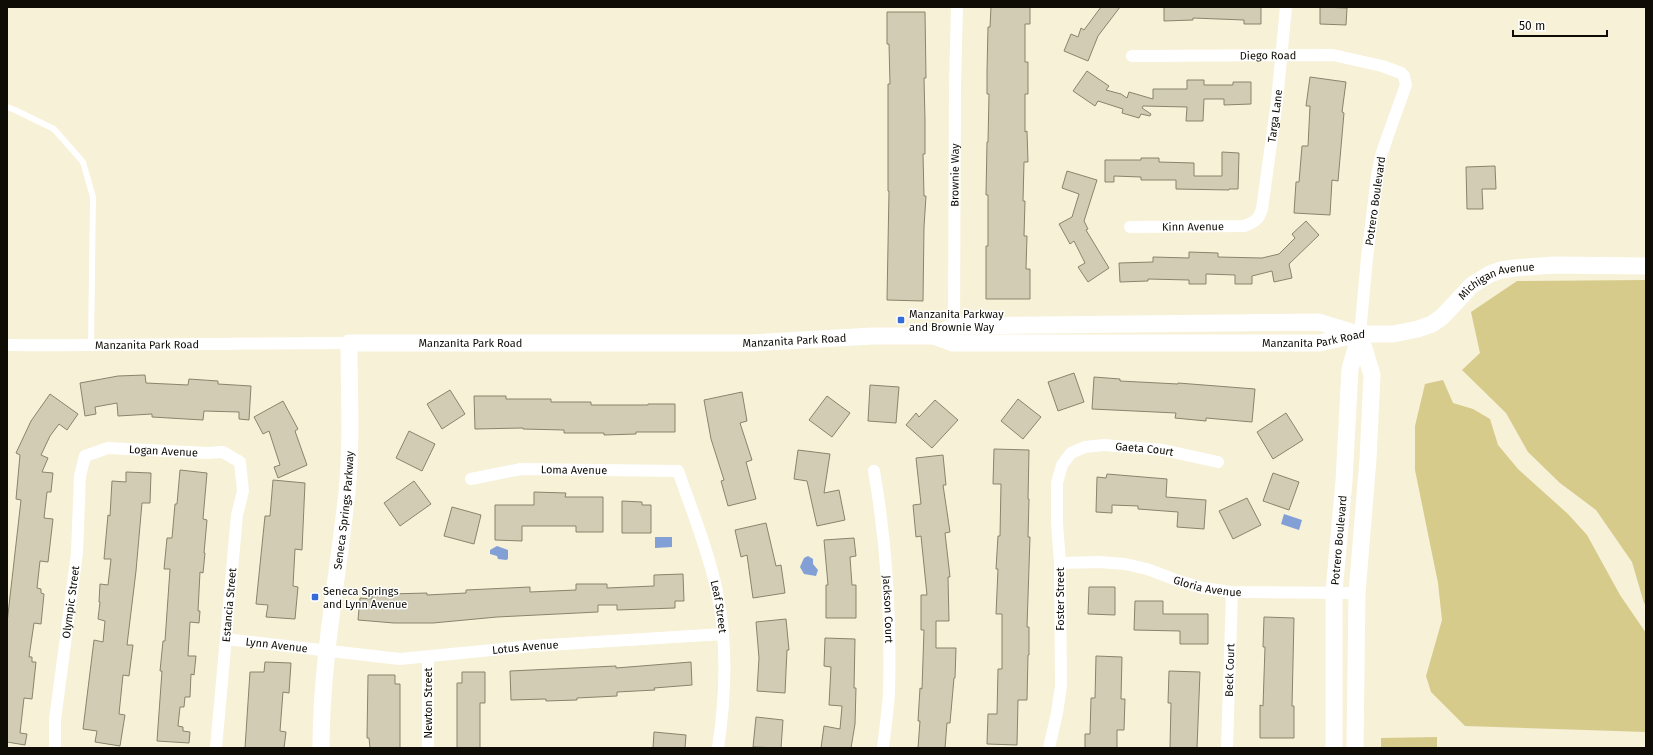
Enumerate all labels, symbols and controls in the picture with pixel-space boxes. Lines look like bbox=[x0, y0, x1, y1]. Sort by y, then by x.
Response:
scale bar bbox=[1513, 12, 1607, 38]
text: 50 m bbox=[1519, 19, 1545, 33]
street label: Diego Road bbox=[1240, 49, 1296, 62]
street label: Targa Lane bbox=[1265, 89, 1285, 143]
street label: Brownie Way bbox=[949, 143, 962, 207]
street label: Potrero Boulevard bbox=[1363, 156, 1388, 247]
street label: Kinn Avenue bbox=[1162, 220, 1224, 234]
street label: Michigan Avenue bbox=[1456, 260, 1535, 302]
place label: Manzanita Parkway and Brownie Way bbox=[909, 308, 1004, 334]
marker: Manzanita Parkway and Brownie Way bbox=[896, 315, 906, 325]
street label: Manzanita Park Road bbox=[1262, 328, 1365, 350]
street label: Manzanita Park Road bbox=[742, 332, 847, 350]
street label: Manzanita Park Road bbox=[418, 337, 522, 350]
street label: Manzanita Park Road bbox=[95, 338, 199, 352]
street label: Gaeta Court bbox=[1115, 440, 1175, 459]
street label: Logan Avenue bbox=[129, 443, 198, 460]
street label: Seneca Springs Parkway bbox=[331, 450, 357, 570]
street label: Loma Avenue bbox=[541, 463, 607, 477]
street label: Potrero Boulevard bbox=[1329, 495, 1350, 586]
street label: Olympic Street bbox=[60, 565, 82, 639]
street label: Estancia Street bbox=[220, 567, 239, 643]
street label: Foster Street bbox=[1054, 567, 1067, 631]
street label: Gloria Avenue bbox=[1171, 573, 1242, 599]
street label: Jackson Court bbox=[880, 575, 895, 643]
street label: Leaf Street bbox=[708, 579, 729, 634]
place label: Seneca Springs and Lynn Avenue bbox=[323, 585, 407, 611]
marker: Seneca Springs and Lynn Avenue bbox=[310, 592, 320, 602]
street label: Lynn Avenue bbox=[245, 635, 308, 655]
street label: Lotus Avenue bbox=[492, 638, 559, 657]
street label: Beck Court bbox=[1223, 643, 1237, 697]
street label: Newton Street bbox=[422, 668, 435, 738]

